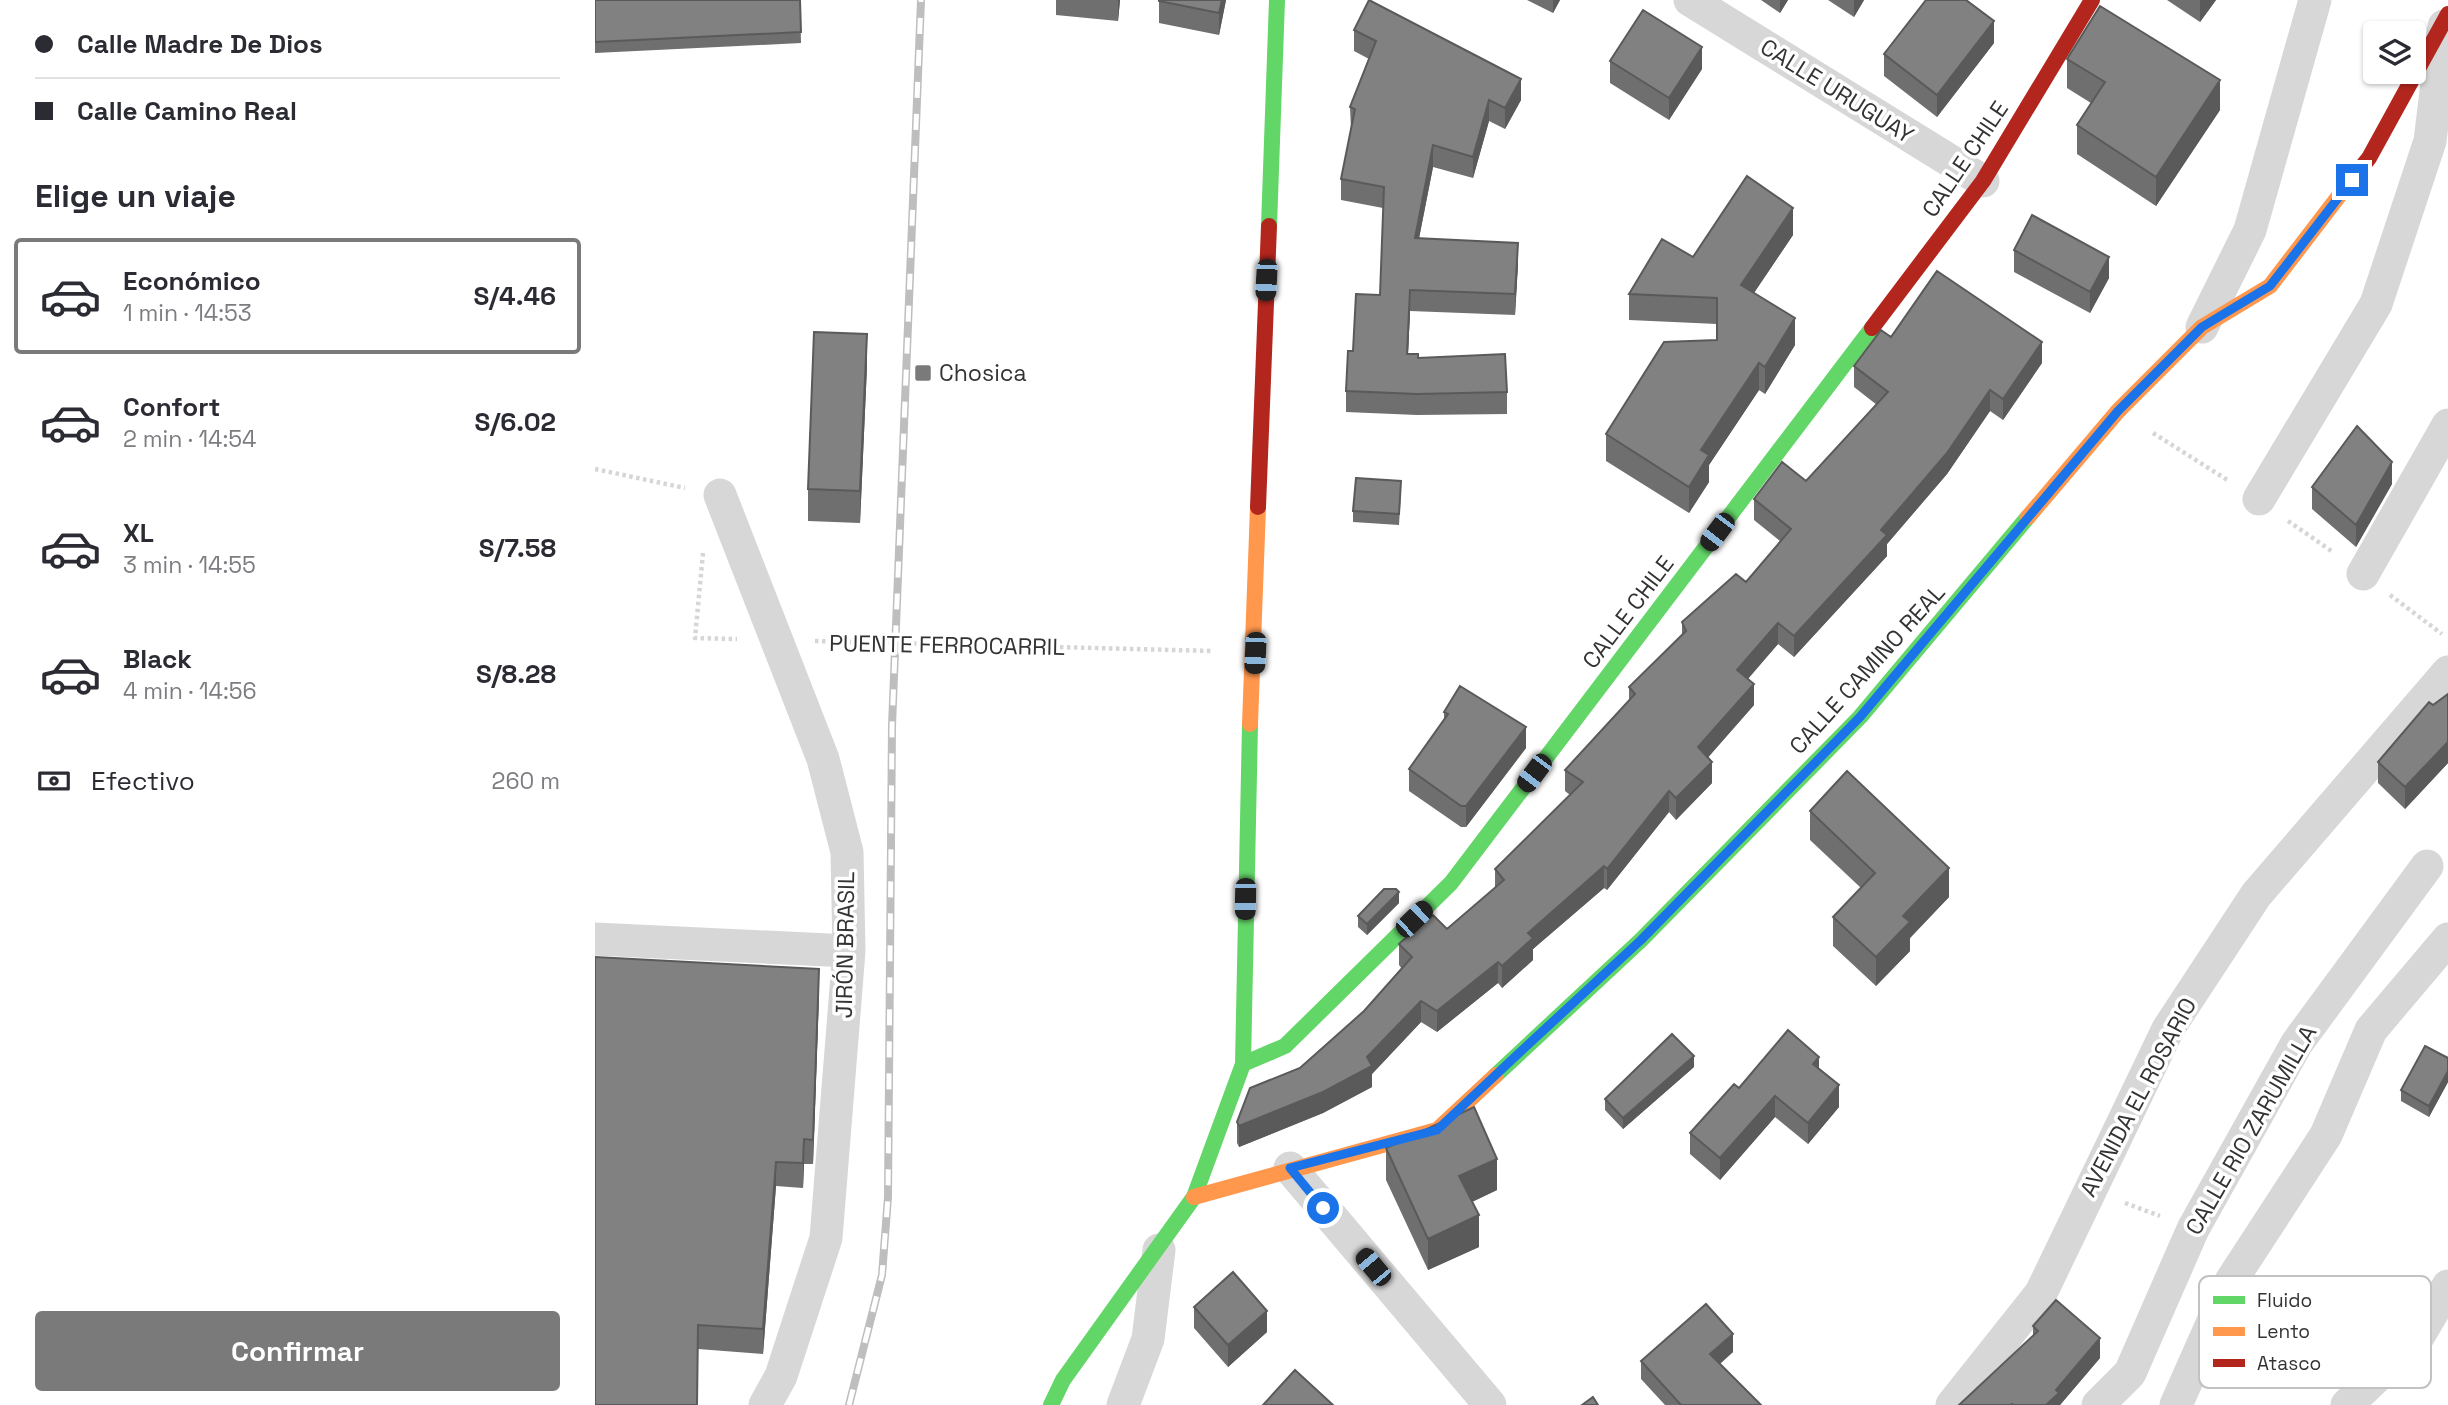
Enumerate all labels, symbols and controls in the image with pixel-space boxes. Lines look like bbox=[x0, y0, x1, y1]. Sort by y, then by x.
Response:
map controls bbox=[2363, 21, 2426, 84]
button: layers bbox=[2363, 21, 2426, 84]
text: Calle Madre De Dios bbox=[77, 27, 323, 61]
street label: CALLE URUGUAY bbox=[1755, 32, 1919, 150]
text: Calle Camino Real bbox=[77, 94, 297, 128]
street label: CALLE CHILE bbox=[1915, 95, 2015, 223]
route end bbox=[2336, 164, 2368, 196]
text: Elige un viaje bbox=[35, 176, 236, 216]
car bbox=[1255, 258, 1278, 302]
text: Económico bbox=[123, 264, 261, 298]
icon: car bbox=[39, 265, 102, 328]
text: S/4.46 bbox=[473, 279, 556, 313]
text: 1 min · 14:53 bbox=[123, 298, 252, 328]
place label: Chosica bbox=[939, 358, 1027, 388]
marker: Chosica bbox=[913, 363, 933, 383]
text: Confort bbox=[123, 390, 220, 424]
icon: car bbox=[39, 391, 102, 454]
text: S/6.02 bbox=[475, 405, 556, 439]
text: 2 min · 14:54 bbox=[123, 424, 256, 454]
car bbox=[1696, 509, 1739, 555]
text: XL bbox=[123, 516, 154, 550]
icon: car bbox=[39, 517, 102, 580]
text: S/7.58 bbox=[479, 531, 556, 565]
street label: CALLE CHILE bbox=[1576, 549, 1680, 675]
text: 3 min · 14:55 bbox=[123, 550, 256, 580]
street label: CALLE CAMINO REAL bbox=[1783, 578, 1951, 760]
street label: PUENTE FERROCARRIL bbox=[829, 628, 1065, 662]
car bbox=[1244, 631, 1267, 675]
text: Black bbox=[123, 642, 192, 676]
icon: car bbox=[39, 643, 102, 706]
text: S/8.28 bbox=[476, 657, 556, 691]
text: 4 min · 14:56 bbox=[123, 676, 257, 706]
car bbox=[1513, 750, 1556, 796]
icon: cash bbox=[35, 762, 73, 800]
text: Efectivo bbox=[91, 764, 195, 798]
text: 260 m bbox=[492, 766, 560, 796]
street label: JIRÓN BRASIL bbox=[829, 871, 861, 1019]
car bbox=[1235, 878, 1256, 920]
car bbox=[1392, 897, 1437, 941]
street label: AVENIDA EL ROSARIO bbox=[2073, 992, 2203, 1202]
street label: CALLE RIO ZARUMILLA bbox=[2179, 1020, 2323, 1240]
route start bbox=[1307, 1192, 1339, 1224]
car bbox=[1352, 1244, 1395, 1290]
legend bbox=[2199, 1276, 2431, 1388]
text: Fluido bbox=[2257, 1288, 2312, 1313]
button: Confirmar bbox=[35, 1311, 560, 1391]
text: Lento bbox=[2257, 1319, 2310, 1344]
text: Atasco bbox=[2257, 1351, 2321, 1376]

